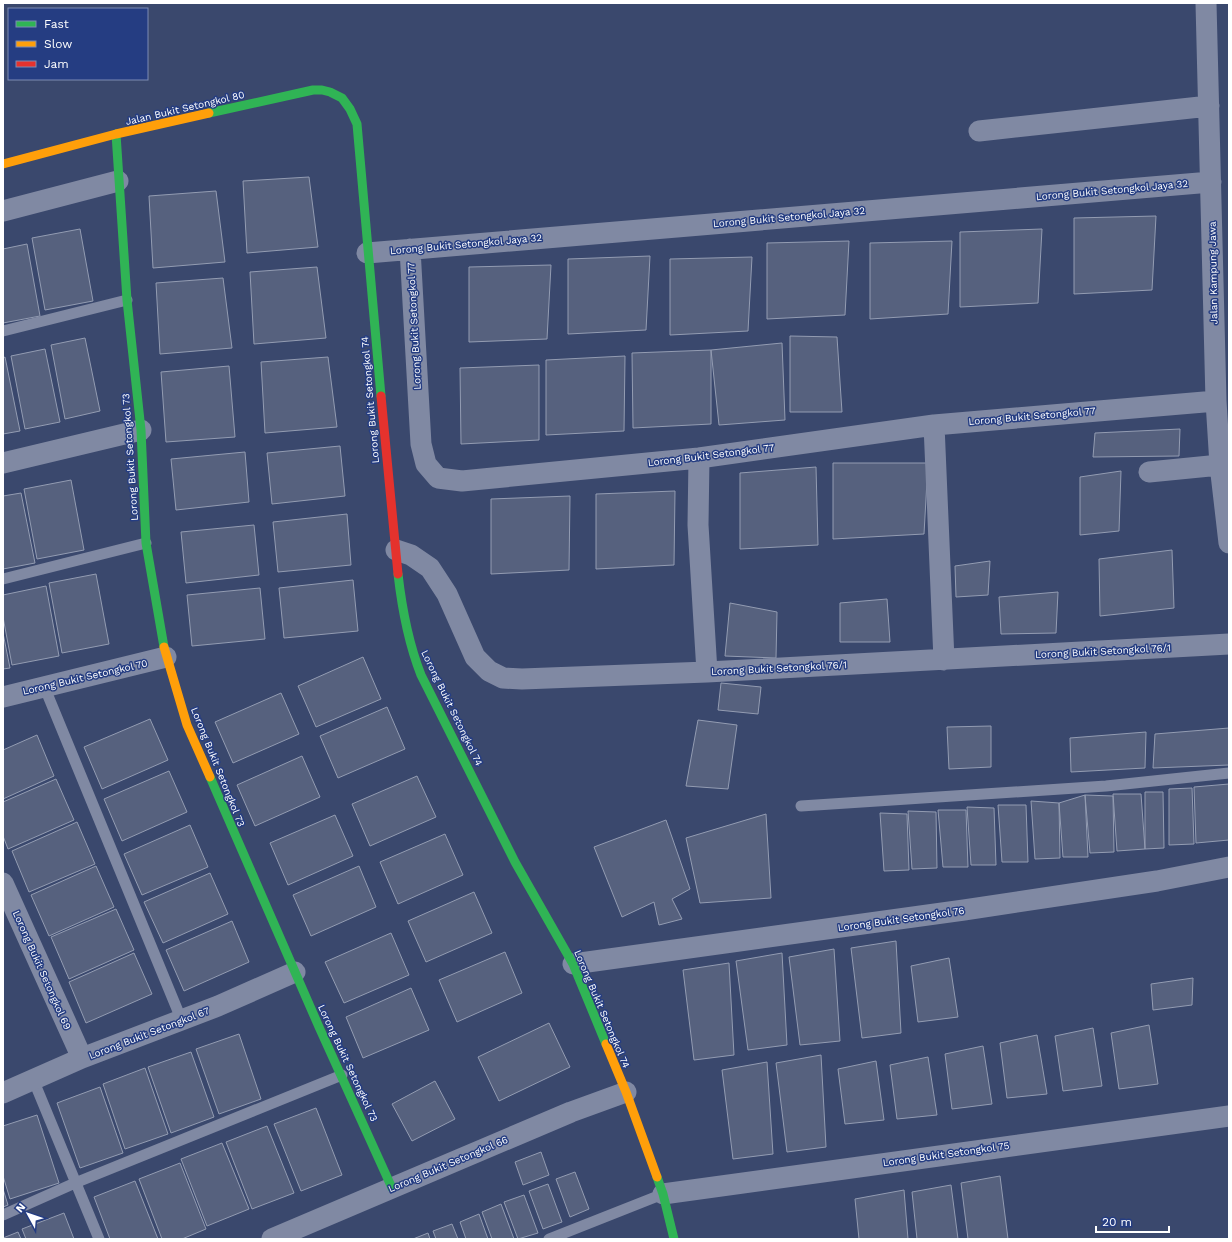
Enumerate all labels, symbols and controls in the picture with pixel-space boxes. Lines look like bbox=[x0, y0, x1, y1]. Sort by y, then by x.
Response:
legend bbox=[8, 8, 148, 80]
text: Fast bbox=[44, 17, 69, 31]
text: Slow bbox=[44, 37, 72, 51]
text: Jam bbox=[44, 57, 69, 71]
street label: Jalan Bukit Setongkol 80 bbox=[124, 89, 246, 127]
street label: Lorong Bukit Setongkol Jaya 32 bbox=[1035, 178, 1189, 202]
street label: Lorong Bukit Setongkol Jaya 32 bbox=[712, 205, 866, 229]
street label: Jalan Kampung Jawa bbox=[1207, 221, 1219, 325]
street label: Lorong Bukit Setongkol Jaya 32 bbox=[389, 232, 543, 256]
street label: Lorong Bukit Setongkol 77 bbox=[405, 262, 423, 390]
street label: Lorong Bukit Setongkol 74 bbox=[359, 336, 381, 464]
street label: Lorong Bukit Setongkol 73 bbox=[120, 393, 140, 521]
street label: Lorong Bukit Setongkol 77 bbox=[968, 405, 1096, 427]
street label: Lorong Bukit Setongkol 77 bbox=[647, 442, 775, 468]
street label: Lorong Bukit Setongkol 76/1 bbox=[1035, 642, 1171, 660]
street label: Lorong Bukit Setongkol 74 bbox=[419, 648, 485, 768]
street label: Lorong Bukit Setongkol 70 bbox=[21, 657, 149, 697]
street label: Lorong Bukit Setongkol 76/1 bbox=[711, 659, 847, 677]
street label: Lorong Bukit Setongkol 73 bbox=[189, 706, 247, 828]
street label: Lorong Bukit Setongkol 76 bbox=[837, 905, 965, 933]
street label: Lorong Bukit Setongkol 69 bbox=[11, 909, 73, 1031]
street label: Lorong Bukit Setongkol 74 bbox=[572, 948, 632, 1070]
street label: Lorong Bukit Setongkol 73 bbox=[316, 1003, 380, 1123]
street label: Lorong Bukit Setongkol 67 bbox=[87, 1005, 211, 1061]
street label: Lorong Bukit Setongkol 66 bbox=[387, 1134, 509, 1194]
street label: Lorong Bukit Setongkol 75 bbox=[882, 1140, 1010, 1168]
north arrow bbox=[8, 1194, 48, 1234]
text: N bbox=[13, 1201, 28, 1215]
scale bar bbox=[1096, 1208, 1169, 1234]
text: 20 m bbox=[1102, 1215, 1132, 1229]

